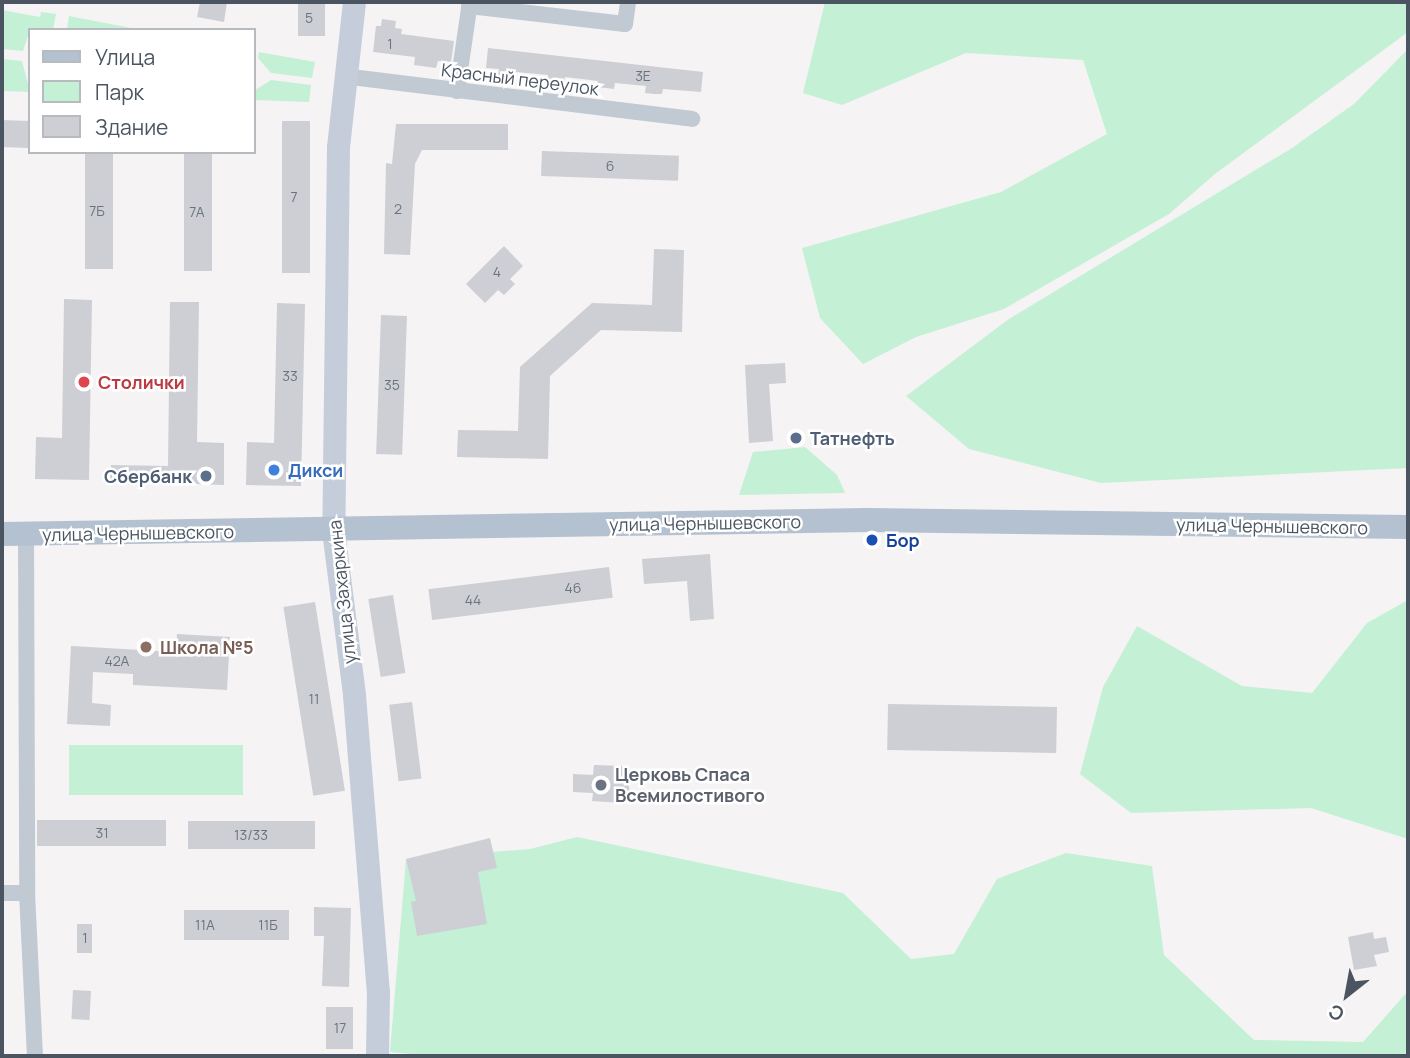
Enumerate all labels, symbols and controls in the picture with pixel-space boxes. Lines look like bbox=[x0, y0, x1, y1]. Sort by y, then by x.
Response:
house number: 5 bbox=[305, 10, 313, 26]
legend bbox=[28, 28, 256, 154]
house number: 1 bbox=[387, 36, 393, 52]
text: Улица bbox=[95, 43, 155, 71]
street label: Красный переулок bbox=[440, 59, 600, 99]
house number: 3Е bbox=[635, 68, 651, 84]
text: Парк bbox=[95, 78, 144, 106]
text: Здание bbox=[95, 113, 168, 141]
house number: 6 bbox=[606, 158, 614, 174]
house number: 7 bbox=[290, 189, 298, 205]
house number: 2 bbox=[394, 201, 402, 217]
house number: 7Б bbox=[89, 203, 105, 219]
house number: 7А bbox=[189, 204, 205, 220]
house number: 4 bbox=[493, 264, 501, 280]
house number: 33 bbox=[282, 368, 298, 384]
place label: Столички bbox=[98, 371, 185, 393]
marker: Столички bbox=[76, 374, 92, 390]
house number: 35 bbox=[384, 377, 400, 393]
place label: Татнефть bbox=[810, 427, 895, 449]
marker: Татнефть bbox=[788, 430, 804, 446]
place label: Дикси bbox=[288, 459, 343, 481]
marker: Дикси bbox=[266, 462, 282, 478]
place label: Сбербанк bbox=[104, 465, 192, 487]
marker: Сбербанк bbox=[198, 468, 214, 484]
street label: улица Чернышевского bbox=[609, 511, 801, 535]
street label: улица Чернышевского bbox=[1176, 514, 1368, 538]
street label: улица Захаркина bbox=[324, 519, 360, 665]
street label: улица Чернышевского bbox=[42, 521, 234, 545]
place label: Бор bbox=[886, 529, 920, 551]
marker: Бор bbox=[864, 532, 880, 548]
house number: 46 bbox=[565, 580, 581, 596]
house number: 44 bbox=[465, 592, 481, 608]
place label: Школа №5 bbox=[160, 636, 253, 658]
marker: Школа №5 bbox=[138, 639, 154, 655]
house number: 42А bbox=[105, 653, 129, 669]
house number: 11 bbox=[309, 691, 319, 707]
place label: Церковь Спаса Всемилостивого bbox=[615, 764, 765, 806]
marker: Церковь Спаса Всемилостивого bbox=[593, 777, 609, 793]
house number: 31 bbox=[95, 825, 109, 841]
house number: 13/33 bbox=[234, 827, 268, 843]
house number: 11А bbox=[195, 917, 215, 933]
house number: 11Б bbox=[258, 917, 278, 933]
house number: 1 bbox=[82, 930, 88, 946]
north arrow bbox=[1312, 960, 1382, 1030]
text: С bbox=[1323, 998, 1349, 1028]
house number: 17 bbox=[334, 1020, 346, 1036]

